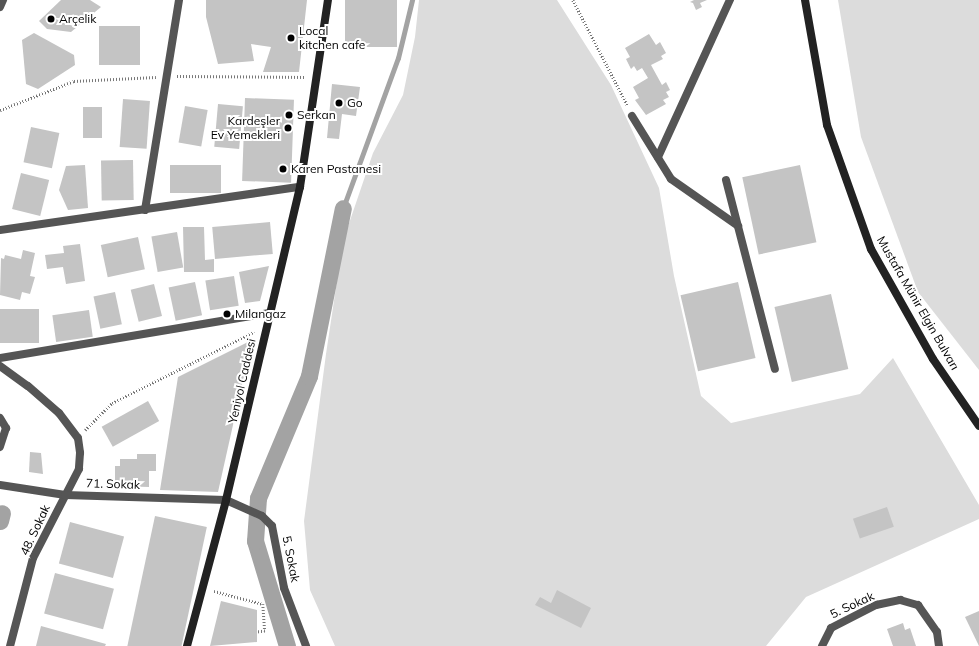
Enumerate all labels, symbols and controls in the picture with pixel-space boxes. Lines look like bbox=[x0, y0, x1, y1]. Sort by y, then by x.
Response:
place label: Arçelik bbox=[59, 12, 96, 26]
marker: Arçelik bbox=[46, 14, 56, 24]
place label: Local kitchen cafe bbox=[299, 24, 365, 52]
marker: Local kitchen cafe bbox=[286, 33, 296, 43]
place label: Go bbox=[347, 96, 363, 110]
marker: Go bbox=[334, 98, 344, 108]
place label: Serkan bbox=[297, 108, 336, 122]
marker: Serkan bbox=[284, 110, 294, 120]
place label: Kardeşler Ev Yemekleri bbox=[211, 114, 280, 142]
marker: Kardeşler Ev Yemekleri bbox=[283, 123, 293, 133]
place label: Karen Pastanesi bbox=[291, 162, 381, 176]
marker: Karen Pastanesi bbox=[278, 164, 288, 174]
street label: Mustafa Münir Elgin Bulvarı bbox=[874, 233, 962, 373]
place label: Milangaz bbox=[235, 307, 286, 321]
marker: Milangaz bbox=[222, 309, 232, 319]
street label: Yeniyol Caddesi bbox=[225, 337, 259, 425]
street label: 71. Sokak bbox=[86, 476, 140, 492]
street label: 48. Sokak bbox=[17, 502, 53, 558]
street label: 5. Sokak bbox=[279, 535, 303, 583]
street label: 5. Sokak bbox=[828, 589, 876, 621]

